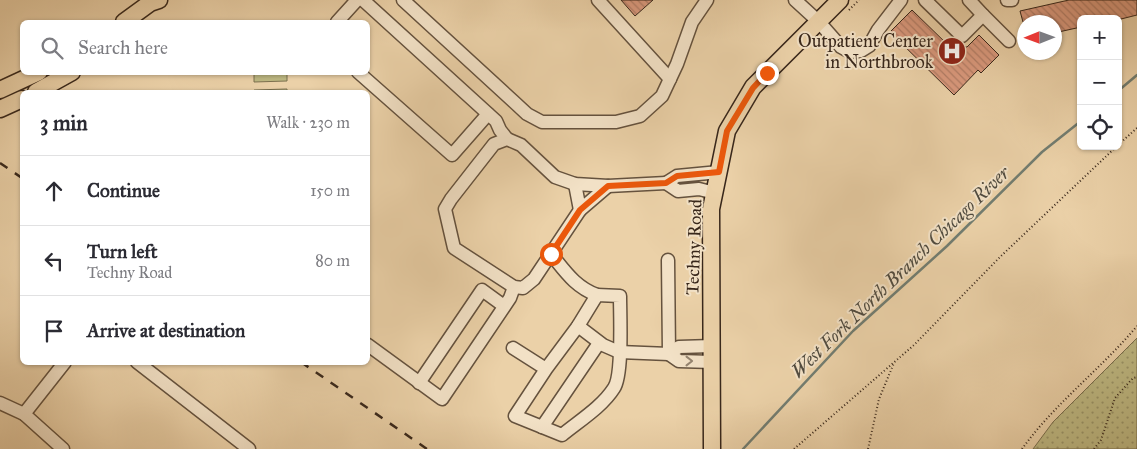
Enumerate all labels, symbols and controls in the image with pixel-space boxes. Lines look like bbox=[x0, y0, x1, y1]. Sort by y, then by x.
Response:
north arrow bbox=[1017, 15, 1062, 60]
map controls bbox=[1077, 15, 1122, 150]
button: + bbox=[1077, 15, 1122, 60]
search box bbox=[20, 20, 370, 75]
place label: Outpatient Center in Northbrook bbox=[798, 30, 934, 73]
icon: search bbox=[38, 34, 66, 62]
text: Search here bbox=[78, 36, 168, 59]
hospital icon: Outpatient Center in Northbrook bbox=[937, 36, 967, 66]
button: − bbox=[1077, 60, 1122, 105]
route end bbox=[756, 62, 779, 85]
button: locate bbox=[1077, 105, 1122, 150]
text: 3 min bbox=[40, 110, 88, 136]
text: Walk · 230 m bbox=[266, 113, 350, 132]
water label: West Fork North Branch Chicago River bbox=[786, 161, 1015, 383]
icon: ahead bbox=[40, 177, 68, 205]
text: Continue bbox=[87, 179, 160, 202]
text: 150 m bbox=[310, 181, 350, 200]
street label: Techny Road bbox=[681, 199, 707, 295]
text: Turn left bbox=[87, 240, 157, 263]
route start bbox=[540, 243, 563, 266]
icon: left bbox=[40, 247, 68, 275]
text: 80 m bbox=[315, 251, 350, 270]
text: Techny Road bbox=[87, 263, 172, 282]
icon: arrive bbox=[40, 317, 68, 345]
text: Arrive at destination bbox=[87, 319, 245, 342]
one-way arrow bbox=[686, 356, 693, 366]

